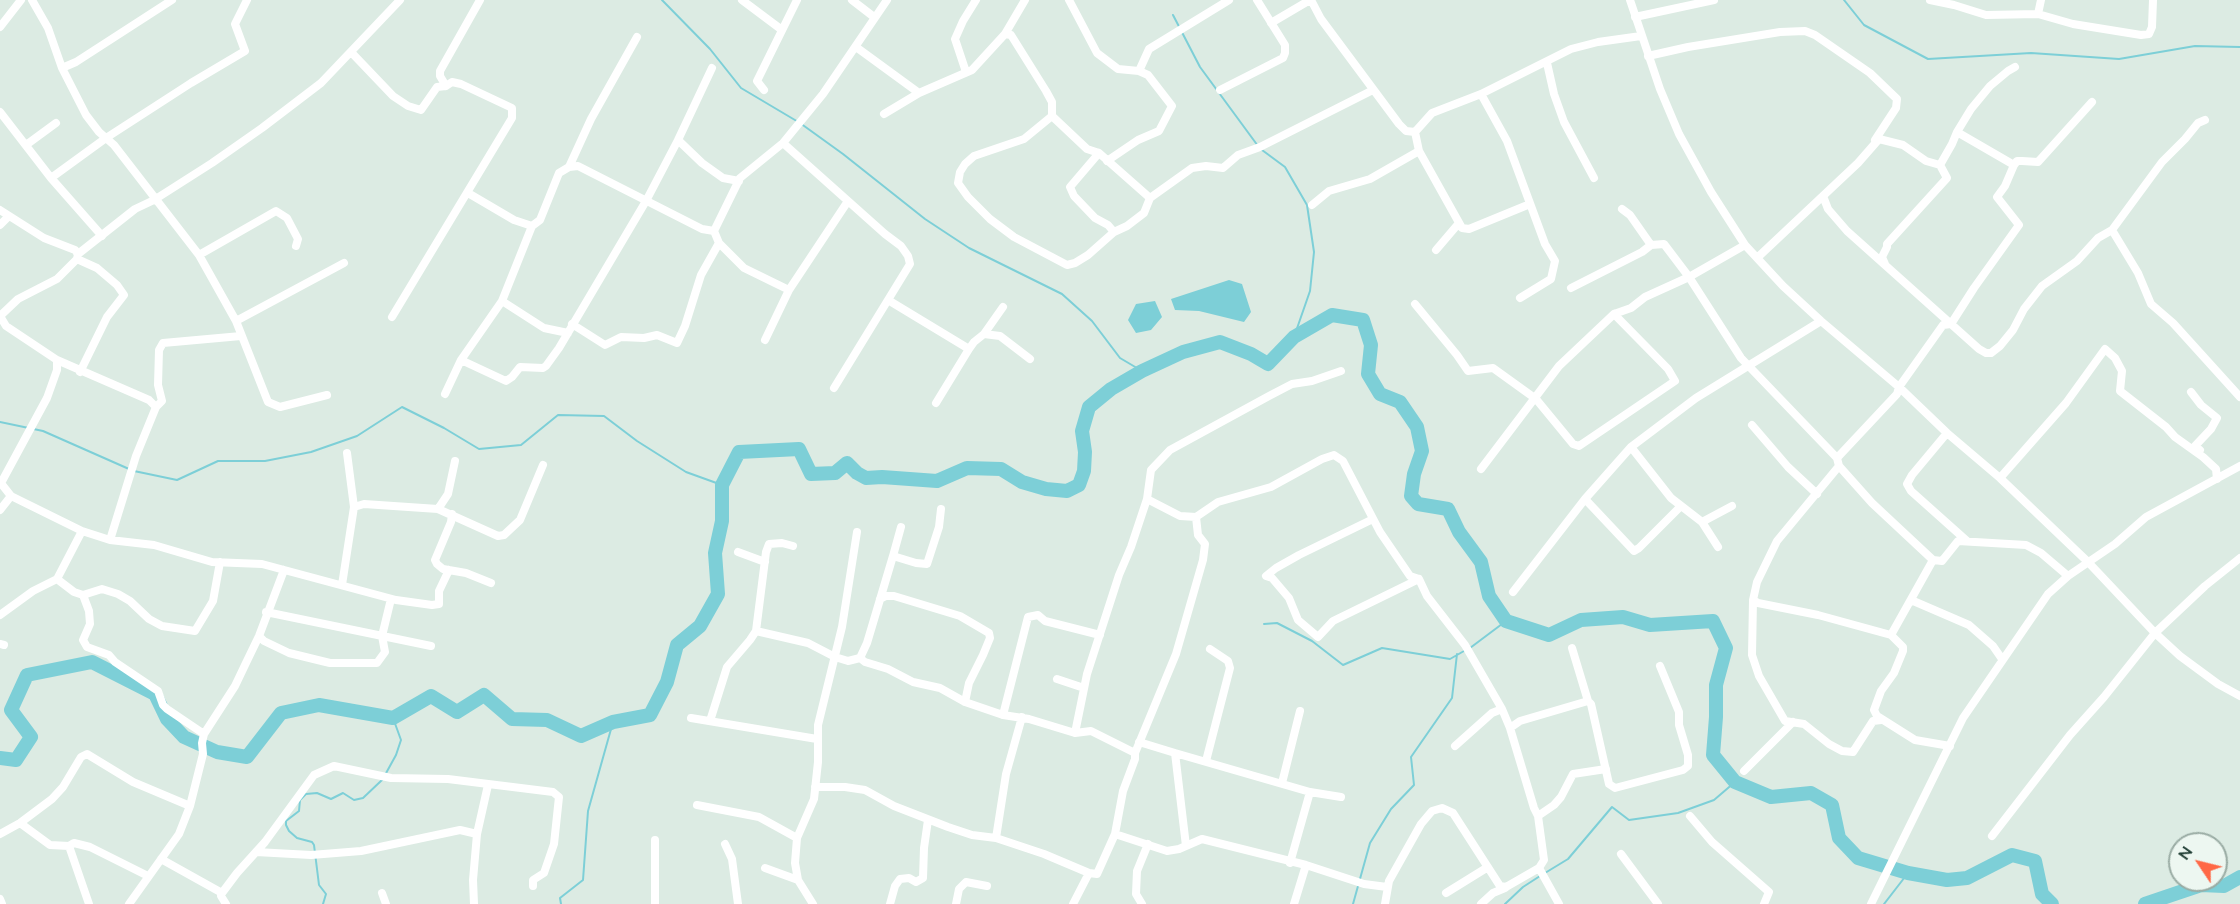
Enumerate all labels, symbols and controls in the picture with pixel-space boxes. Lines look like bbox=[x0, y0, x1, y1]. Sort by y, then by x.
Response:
north arrow bbox=[2168, 832, 2228, 892]
text: N bbox=[2173, 842, 2197, 864]

